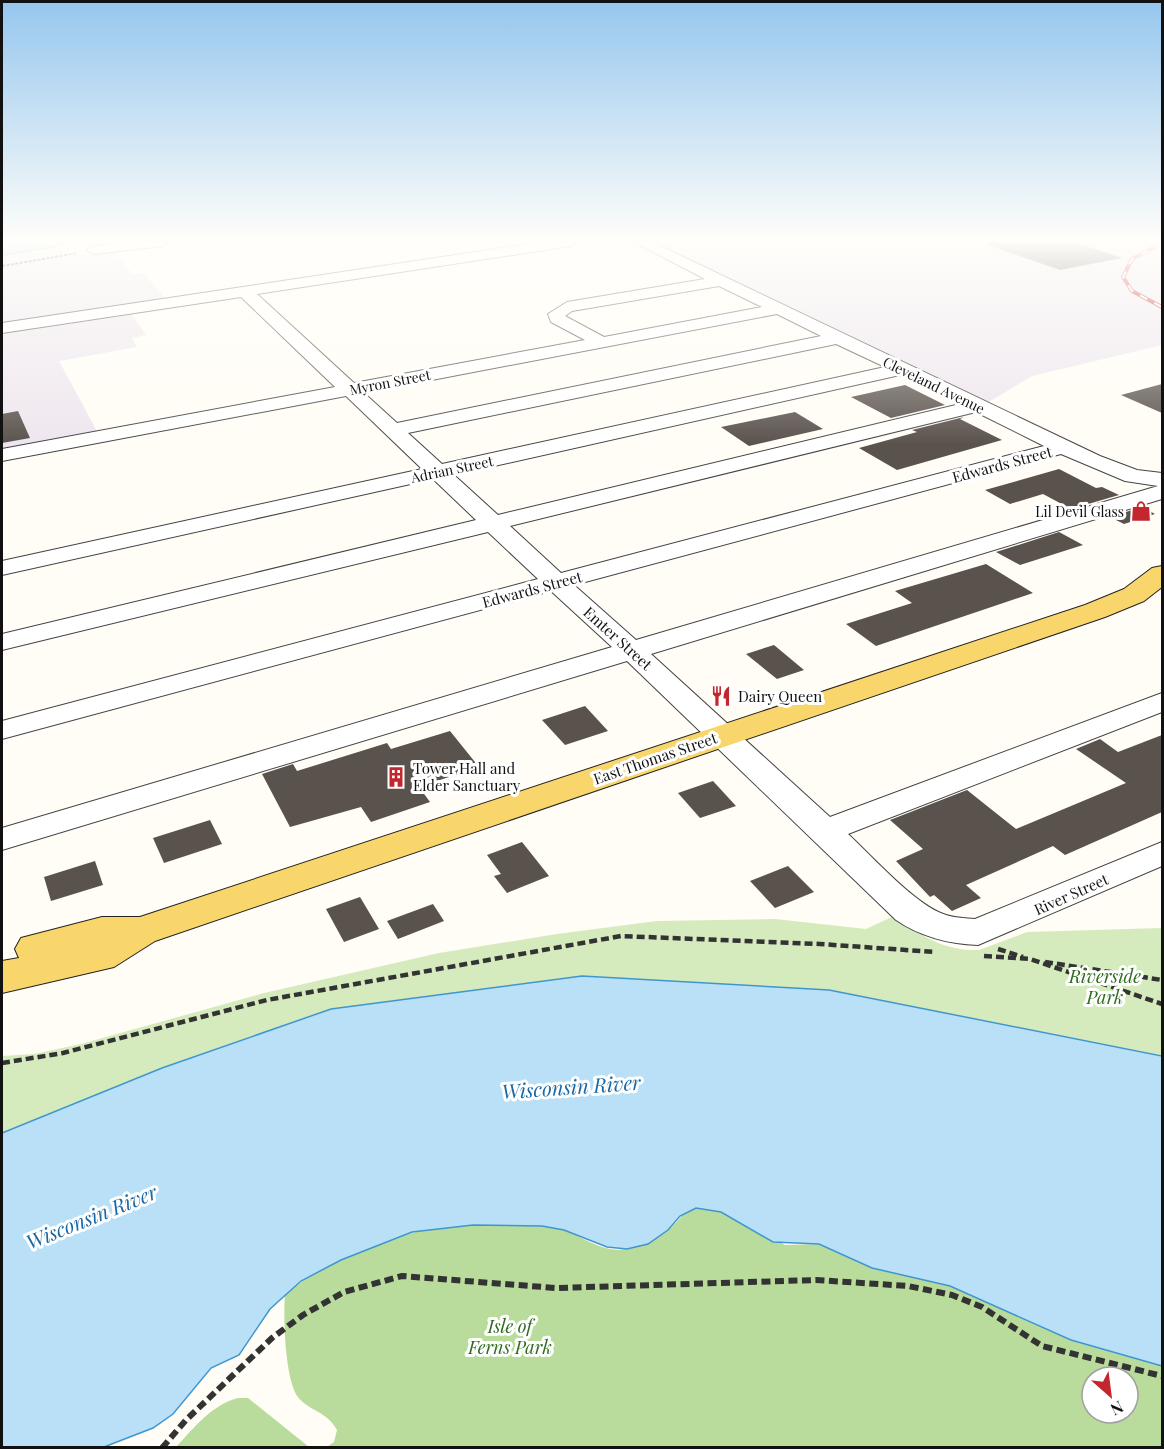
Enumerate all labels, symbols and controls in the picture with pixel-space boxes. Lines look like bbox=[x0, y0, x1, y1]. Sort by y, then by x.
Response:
street label: Cleveland Avenue bbox=[880, 352, 988, 418]
street label: Myron Street bbox=[348, 365, 433, 399]
street label: Edwards Street bbox=[950, 441, 1055, 487]
street label: Adrian Street bbox=[408, 451, 496, 487]
shop icon: Lil Devil Glass bbox=[1129, 499, 1153, 523]
place label: Lil Devil Glass bbox=[1035, 502, 1124, 521]
street label: Edwards Street bbox=[480, 566, 585, 612]
street label: Emter Street bbox=[579, 602, 657, 675]
restaurant icon: Dairy Queen bbox=[709, 684, 733, 708]
place label: Dairy Queen bbox=[738, 686, 822, 706]
street label: East Thomas Street bbox=[591, 727, 720, 789]
place label: Tower Hall and Elder Sanctuary bbox=[413, 758, 521, 795]
building icon: Tower Hall and Elder Sanctuary bbox=[384, 765, 408, 789]
street label: River Street bbox=[1031, 868, 1112, 919]
park label: Riverside Park bbox=[1068, 964, 1141, 1009]
water label: Wisconsin River bbox=[501, 1068, 643, 1104]
water label: Wisconsin River bbox=[21, 1177, 162, 1255]
park label: Isle of Ferns Park bbox=[467, 1314, 552, 1359]
north arrow bbox=[1080, 1365, 1140, 1425]
text: N bbox=[1107, 1397, 1127, 1421]

